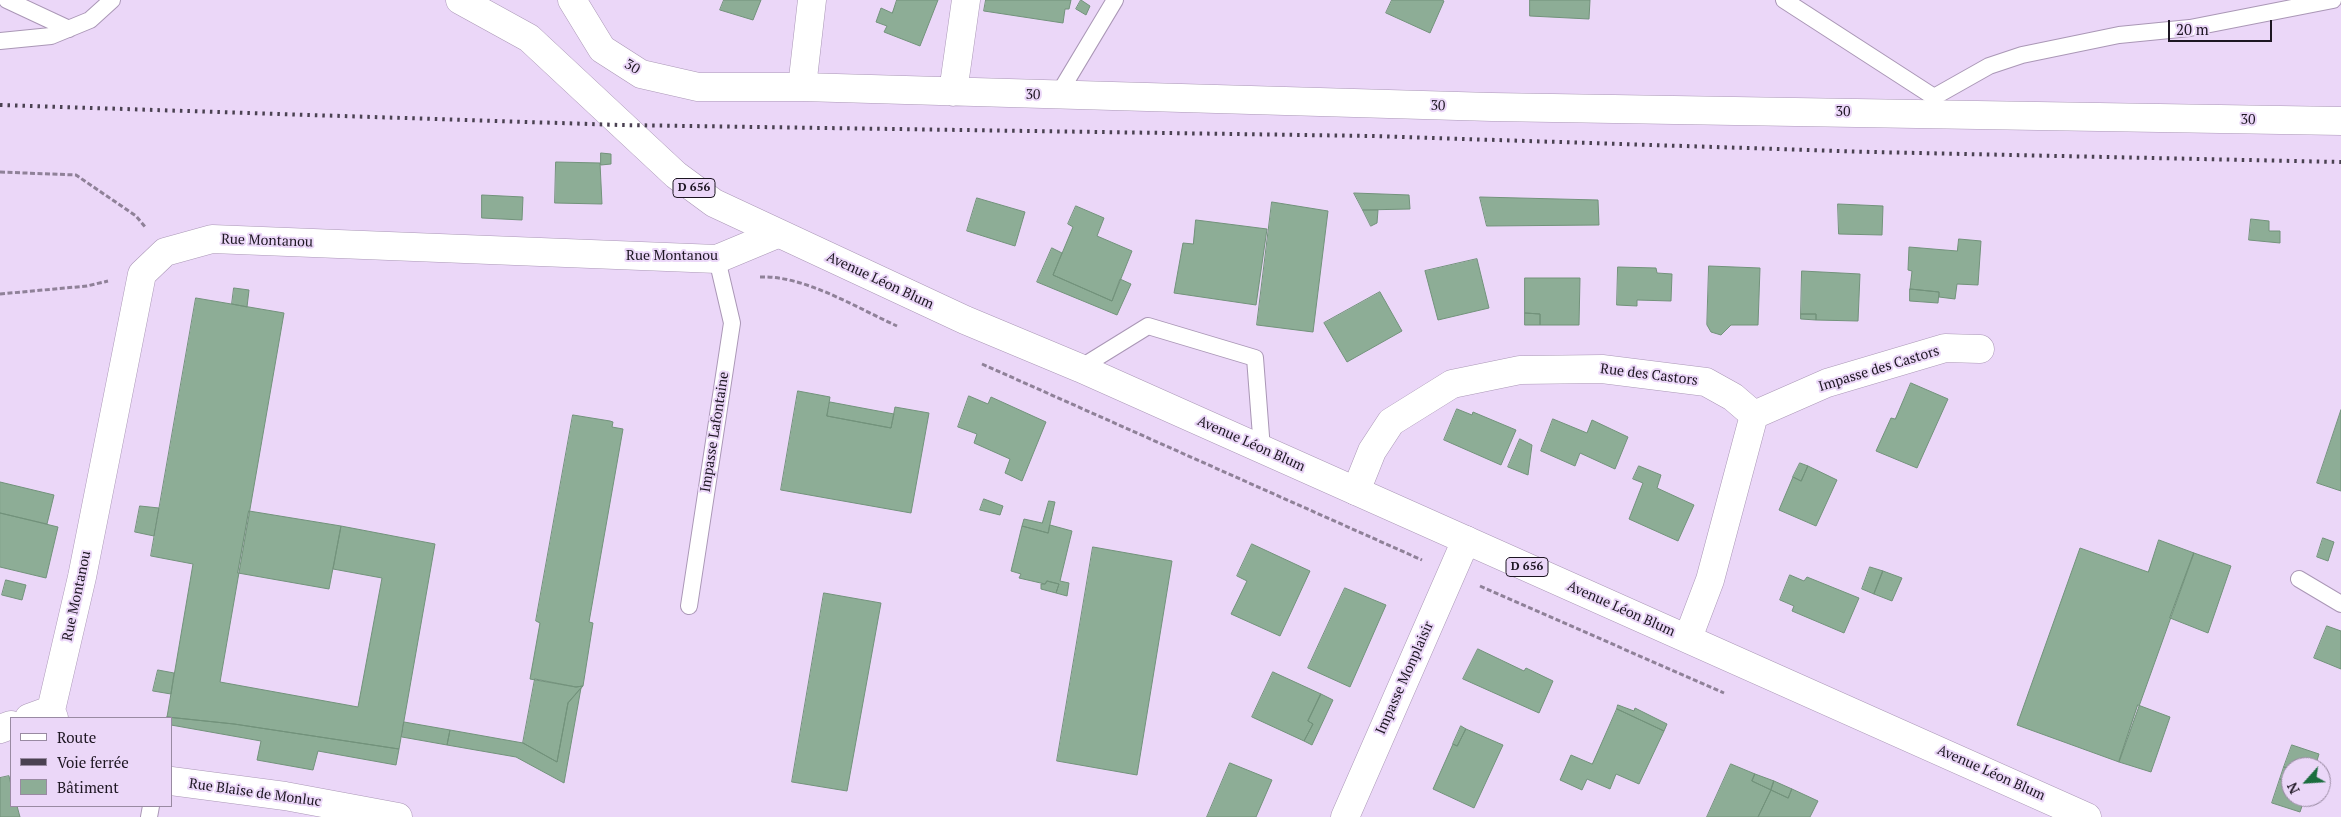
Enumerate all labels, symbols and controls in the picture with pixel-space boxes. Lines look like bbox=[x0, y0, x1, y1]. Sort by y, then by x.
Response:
scale bar bbox=[2171, 10, 2275, 42]
text: 20 m bbox=[2176, 19, 2209, 39]
street label: 30 bbox=[621, 56, 643, 78]
street label: 30 bbox=[1025, 86, 1041, 104]
street label: 30 bbox=[1430, 97, 1446, 115]
street label: 30 bbox=[1835, 103, 1851, 121]
street label: 30 bbox=[2240, 111, 2256, 129]
road number: D 656 bbox=[673, 178, 715, 198]
street label: Rue Montanou bbox=[221, 231, 313, 251]
street label: Rue Montanou bbox=[626, 248, 718, 264]
street label: Avenue Léon Blum bbox=[824, 249, 936, 313]
street label: Impasse des Castors bbox=[1817, 343, 1941, 395]
street label: Rue des Castors bbox=[1599, 361, 1699, 389]
street label: Impasse Lafontaine bbox=[697, 371, 733, 493]
street label: Avenue Léon Blum bbox=[1194, 413, 1308, 475]
street label: Rue Montanou bbox=[59, 549, 95, 643]
road number: D 656 bbox=[1506, 558, 1548, 576]
street label: Avenue Léon Blum bbox=[1564, 578, 1678, 640]
street label: Impasse Monplaisir bbox=[1373, 619, 1437, 737]
legend bbox=[10, 717, 172, 807]
text: Route bbox=[57, 727, 96, 747]
street label: Avenue Léon Blum bbox=[1934, 742, 2048, 804]
text: Voie ferrée bbox=[57, 752, 129, 772]
north arrow bbox=[2281, 757, 2331, 807]
street label: Rue Blaise de Monluc bbox=[188, 775, 322, 811]
text: Bâtiment bbox=[57, 777, 119, 797]
text: N bbox=[2282, 779, 2304, 797]

